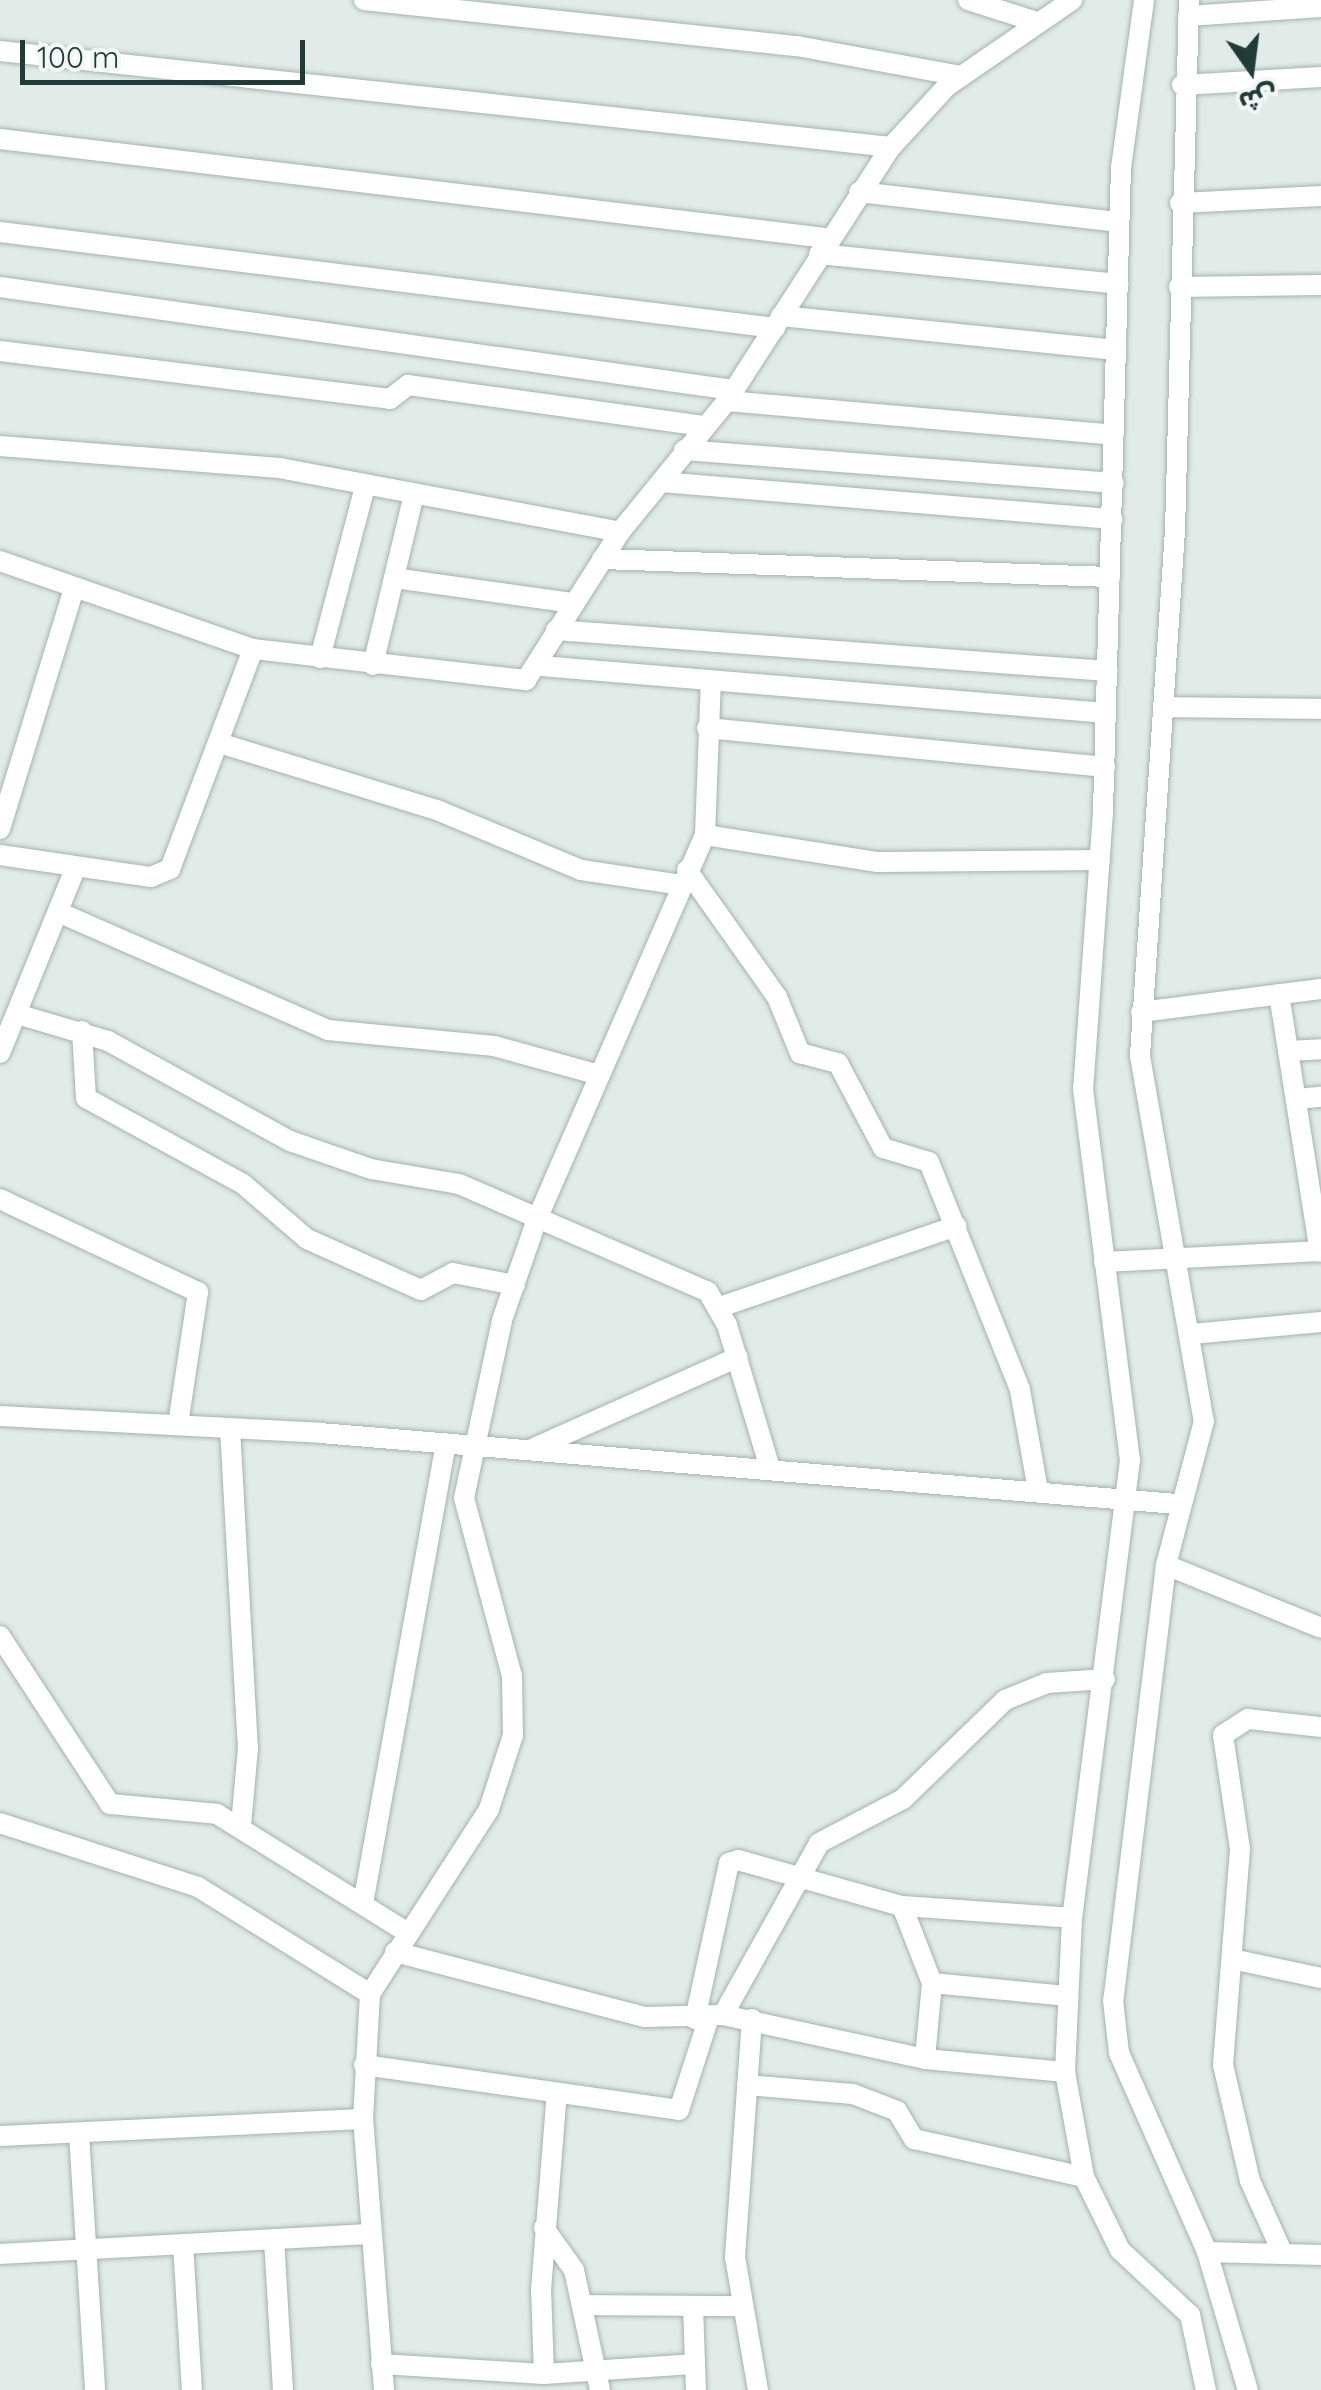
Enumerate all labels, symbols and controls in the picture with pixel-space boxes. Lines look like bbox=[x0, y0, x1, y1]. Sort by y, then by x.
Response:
scale bar bbox=[25, 20, 310, 82]
north arrow bbox=[1201, 20, 1301, 120]
text: 100 m bbox=[37, 38, 119, 76]
text: ش bbox=[1236, 78, 1281, 121]

